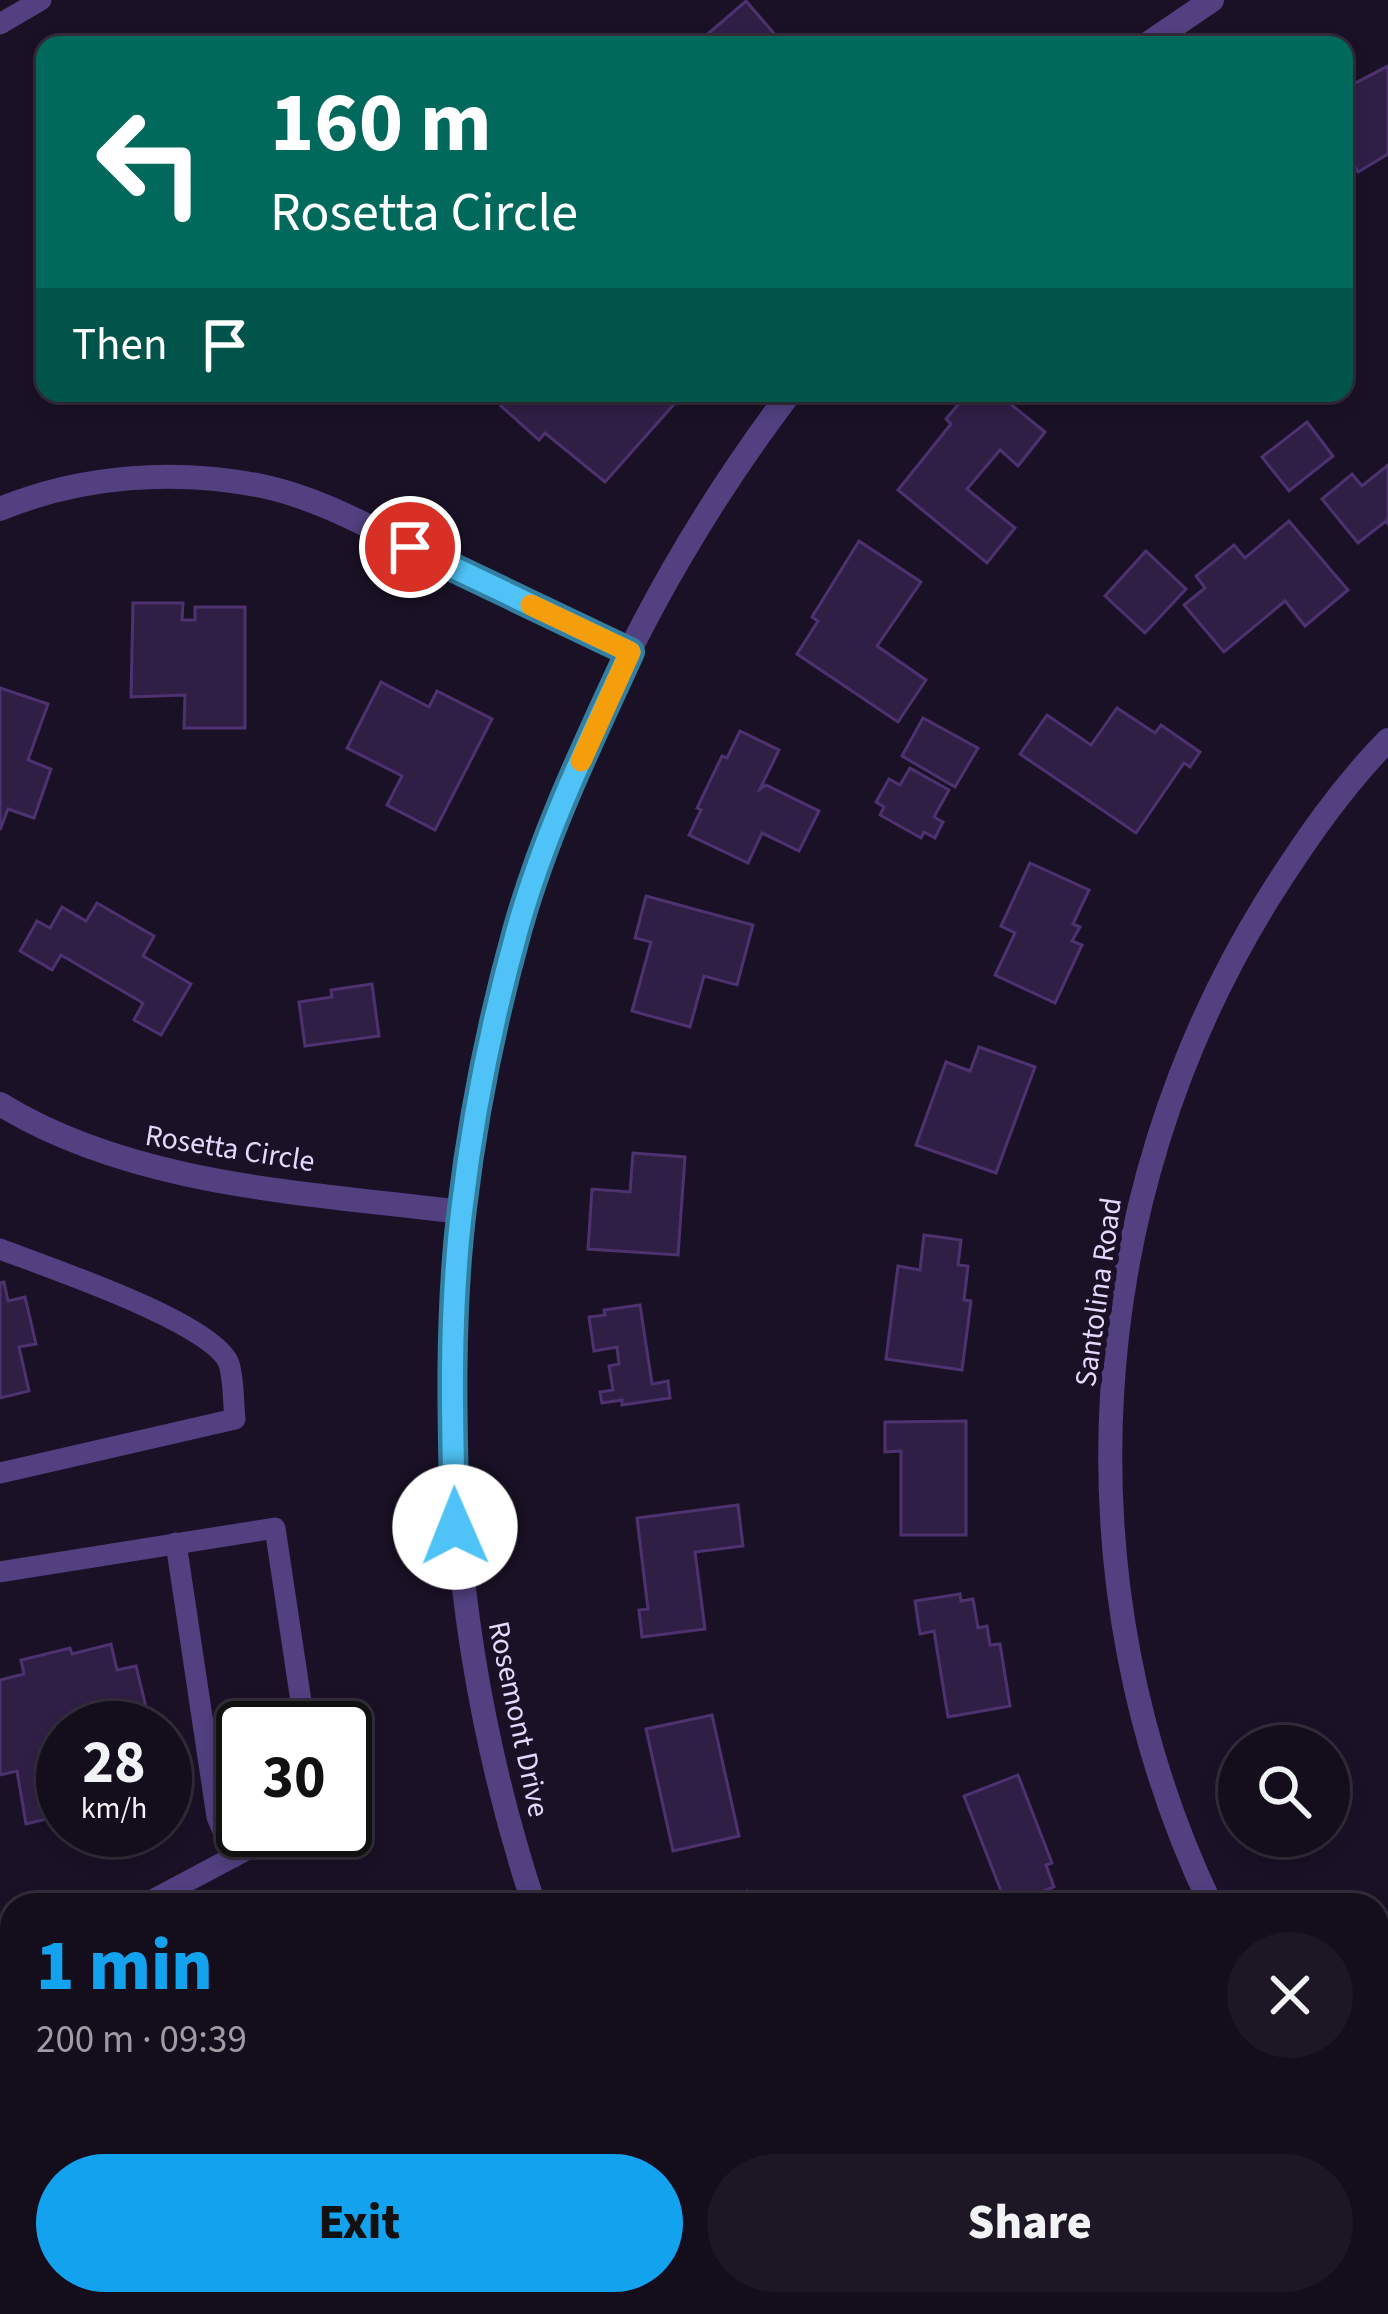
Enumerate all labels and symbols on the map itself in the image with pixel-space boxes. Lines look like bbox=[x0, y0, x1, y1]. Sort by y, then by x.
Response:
pin bbox=[359, 496, 461, 598]
street label: Rosetta Circle bbox=[142, 1114, 318, 1183]
street label: Santolina Road bbox=[1064, 1195, 1133, 1389]
position arrow bbox=[392, 1464, 518, 1590]
street label: Rosemont Drive bbox=[477, 1617, 560, 1821]
speed limit sign: 30 bbox=[216, 1701, 372, 1857]

